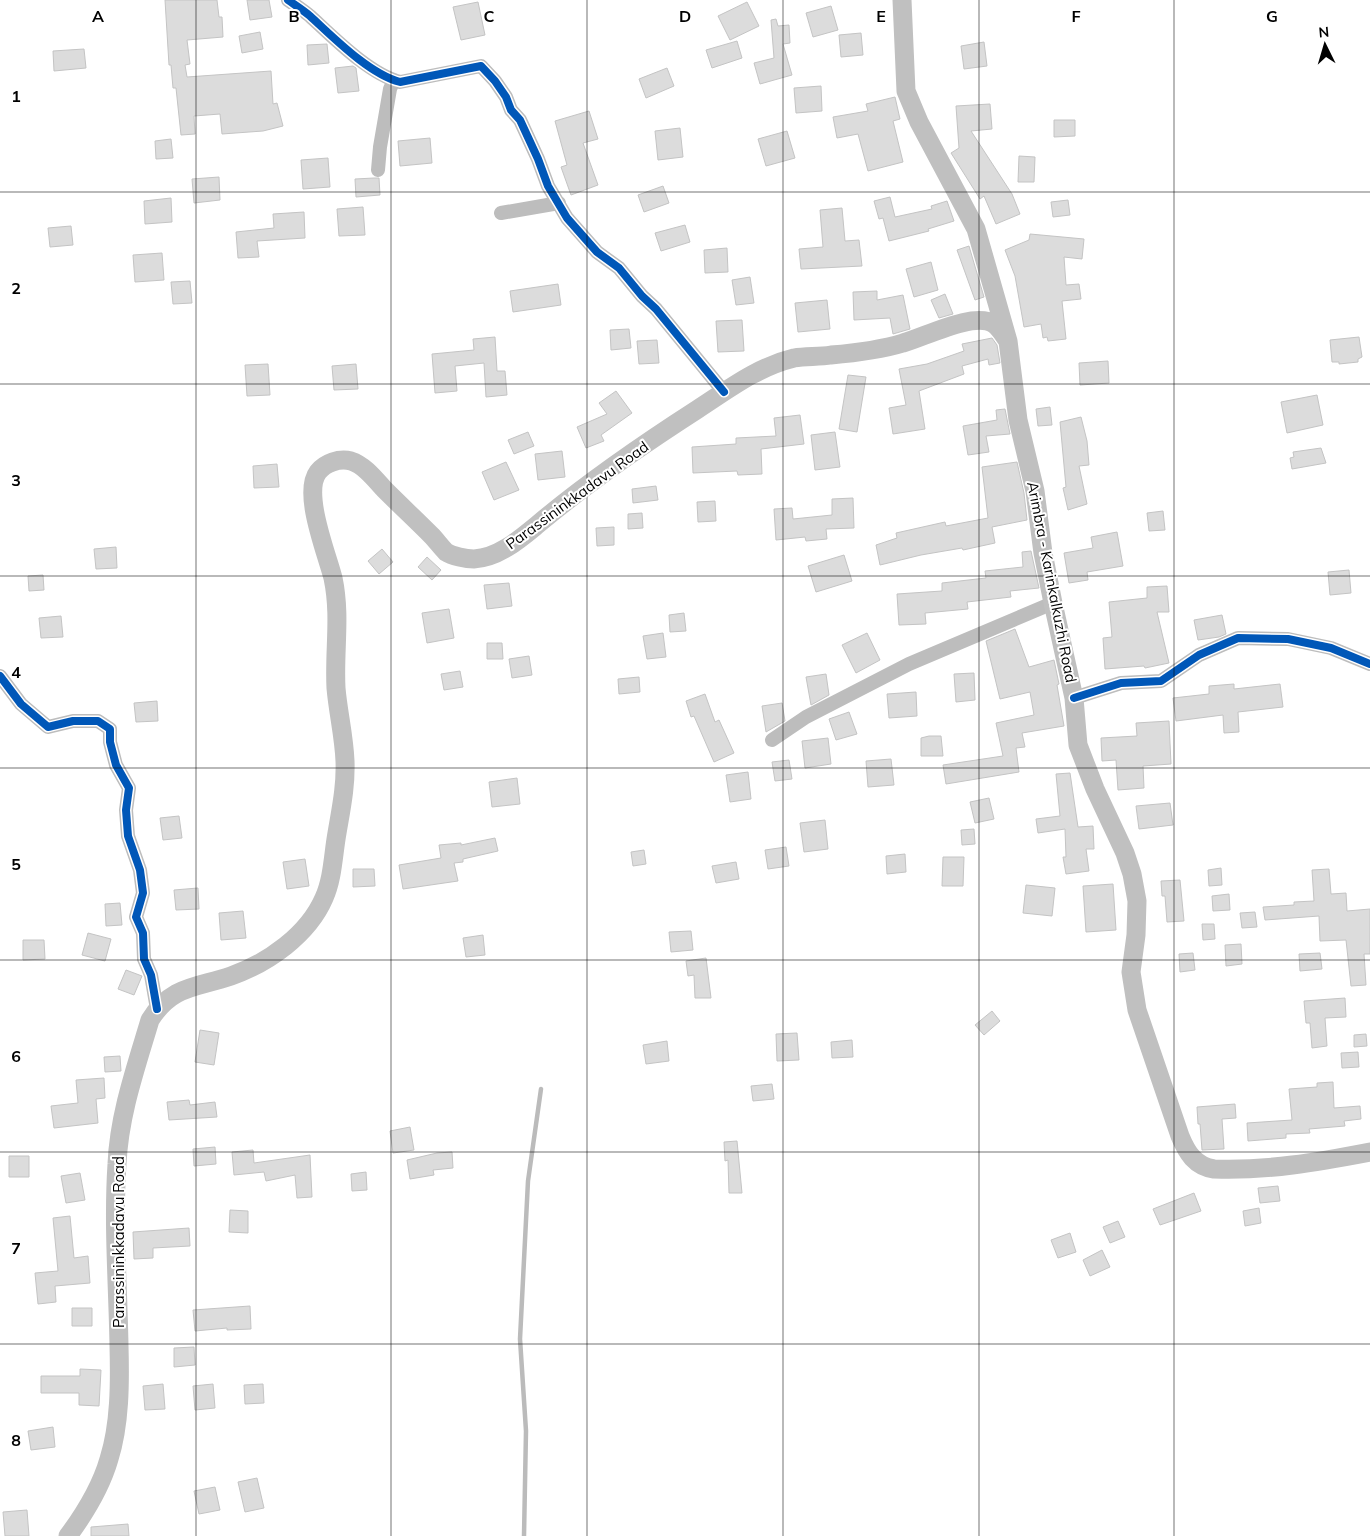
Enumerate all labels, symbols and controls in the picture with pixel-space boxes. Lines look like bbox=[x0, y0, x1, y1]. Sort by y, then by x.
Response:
text: A bbox=[92, 6, 104, 26]
text: B bbox=[288, 6, 300, 26]
text: C bbox=[484, 6, 495, 26]
text: D bbox=[679, 6, 691, 26]
text: E bbox=[876, 6, 886, 26]
text: F bbox=[1071, 6, 1081, 26]
text: G bbox=[1266, 6, 1278, 26]
north arrow bbox=[1300, 20, 1350, 70]
text: N bbox=[1318, 23, 1330, 41]
text: 1 bbox=[11, 86, 21, 106]
text: 2 bbox=[11, 278, 21, 298]
street label: Parassininkkadavu Road bbox=[502, 437, 652, 553]
text: 3 bbox=[11, 470, 21, 490]
street label: Arimbra - Karinkalkuzhi Road bbox=[1023, 480, 1081, 684]
text: 4 bbox=[11, 662, 21, 682]
text: 5 bbox=[11, 854, 21, 874]
text: 6 bbox=[11, 1046, 21, 1066]
street label: Parassininkkadavu Road bbox=[109, 1156, 128, 1328]
text: 7 bbox=[11, 1238, 21, 1258]
text: 8 bbox=[11, 1430, 21, 1450]

